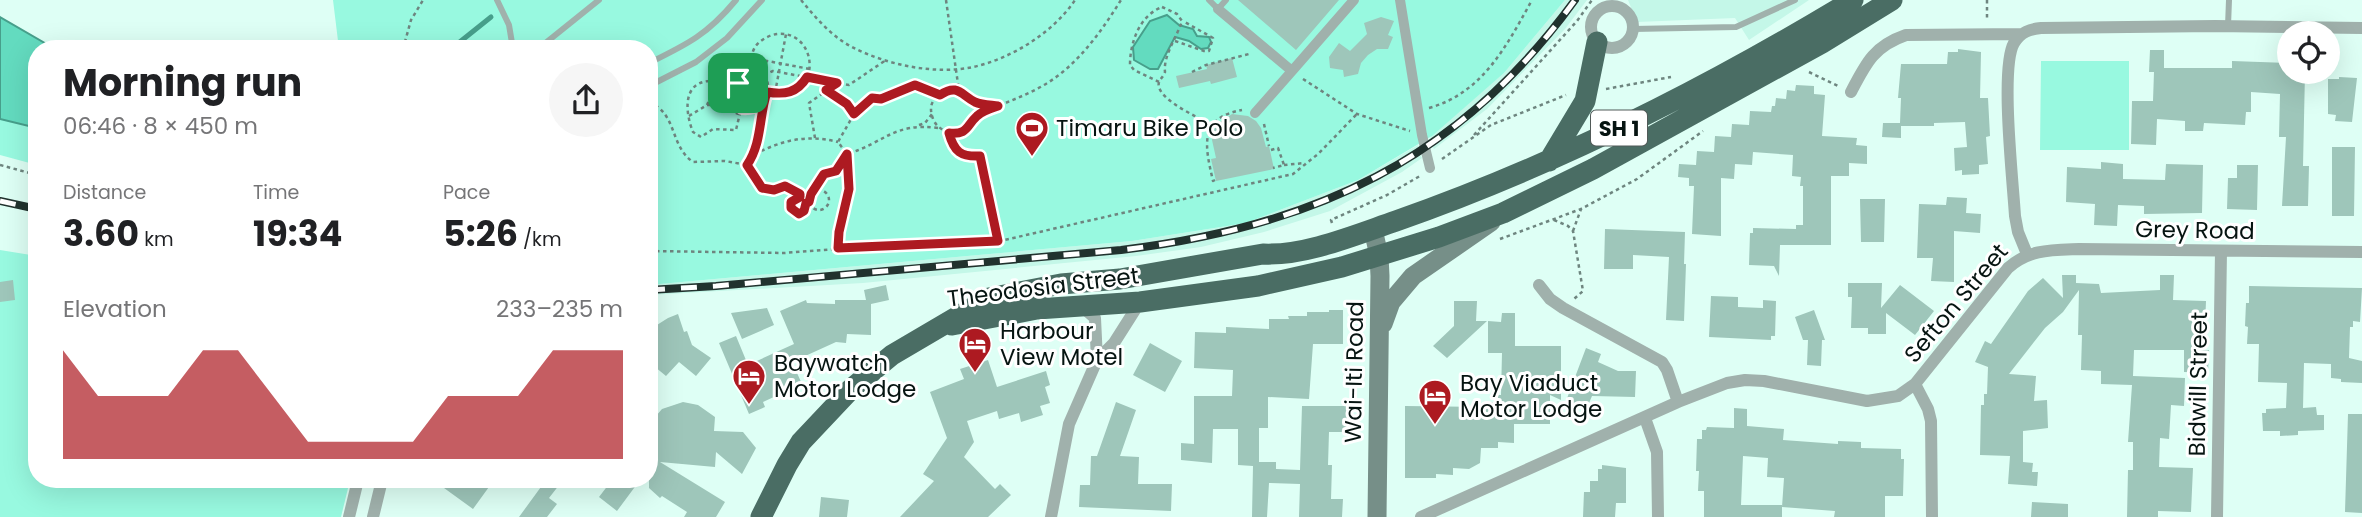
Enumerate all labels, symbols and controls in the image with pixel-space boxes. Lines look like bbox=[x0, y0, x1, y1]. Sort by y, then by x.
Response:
map controls bbox=[2277, 21, 2340, 84]
button: locate bbox=[2277, 21, 2340, 84]
pin bbox=[708, 53, 768, 113]
text: Morning run bbox=[63, 56, 302, 109]
button: share bbox=[549, 63, 623, 137]
icon: arrive bbox=[719, 64, 757, 102]
sports icon: Timaru Bike Polo bbox=[1013, 109, 1051, 158]
text: 06:46 · 8 × 450 m bbox=[63, 110, 258, 142]
road number: SH 1 bbox=[1591, 110, 1647, 146]
place label: Timaru Bike Polo bbox=[1056, 112, 1243, 144]
text: Distance bbox=[63, 179, 146, 206]
text: Time bbox=[253, 179, 299, 206]
text: Pace bbox=[443, 179, 490, 206]
text: 3.60 bbox=[63, 209, 139, 258]
text: 19:34 bbox=[253, 209, 343, 258]
text: 5:26 bbox=[443, 209, 518, 258]
street label: Grey Road bbox=[2135, 213, 2255, 247]
text: km bbox=[139, 226, 174, 253]
text: /km bbox=[518, 226, 561, 253]
street label: Sefton Street bbox=[1897, 237, 2015, 369]
street label: Theodosia Street bbox=[945, 259, 1141, 315]
text: Elevation bbox=[63, 293, 167, 325]
text: 233–235 m bbox=[496, 293, 623, 325]
street label: Wai-Iti Road bbox=[1337, 301, 1371, 443]
street label: Bidwill Street bbox=[2181, 311, 2215, 457]
place label: Harbour View Motel bbox=[1000, 315, 1123, 373]
hotel icon: Harbour View Motel bbox=[956, 325, 994, 374]
place label: Baywatch Motor Lodge bbox=[774, 347, 916, 405]
hotel icon: Baywatch Motor Lodge bbox=[730, 357, 768, 406]
place label: Bay Viaduct Motor Lodge bbox=[1460, 367, 1602, 425]
hotel icon: Bay Viaduct Motor Lodge bbox=[1416, 377, 1454, 426]

